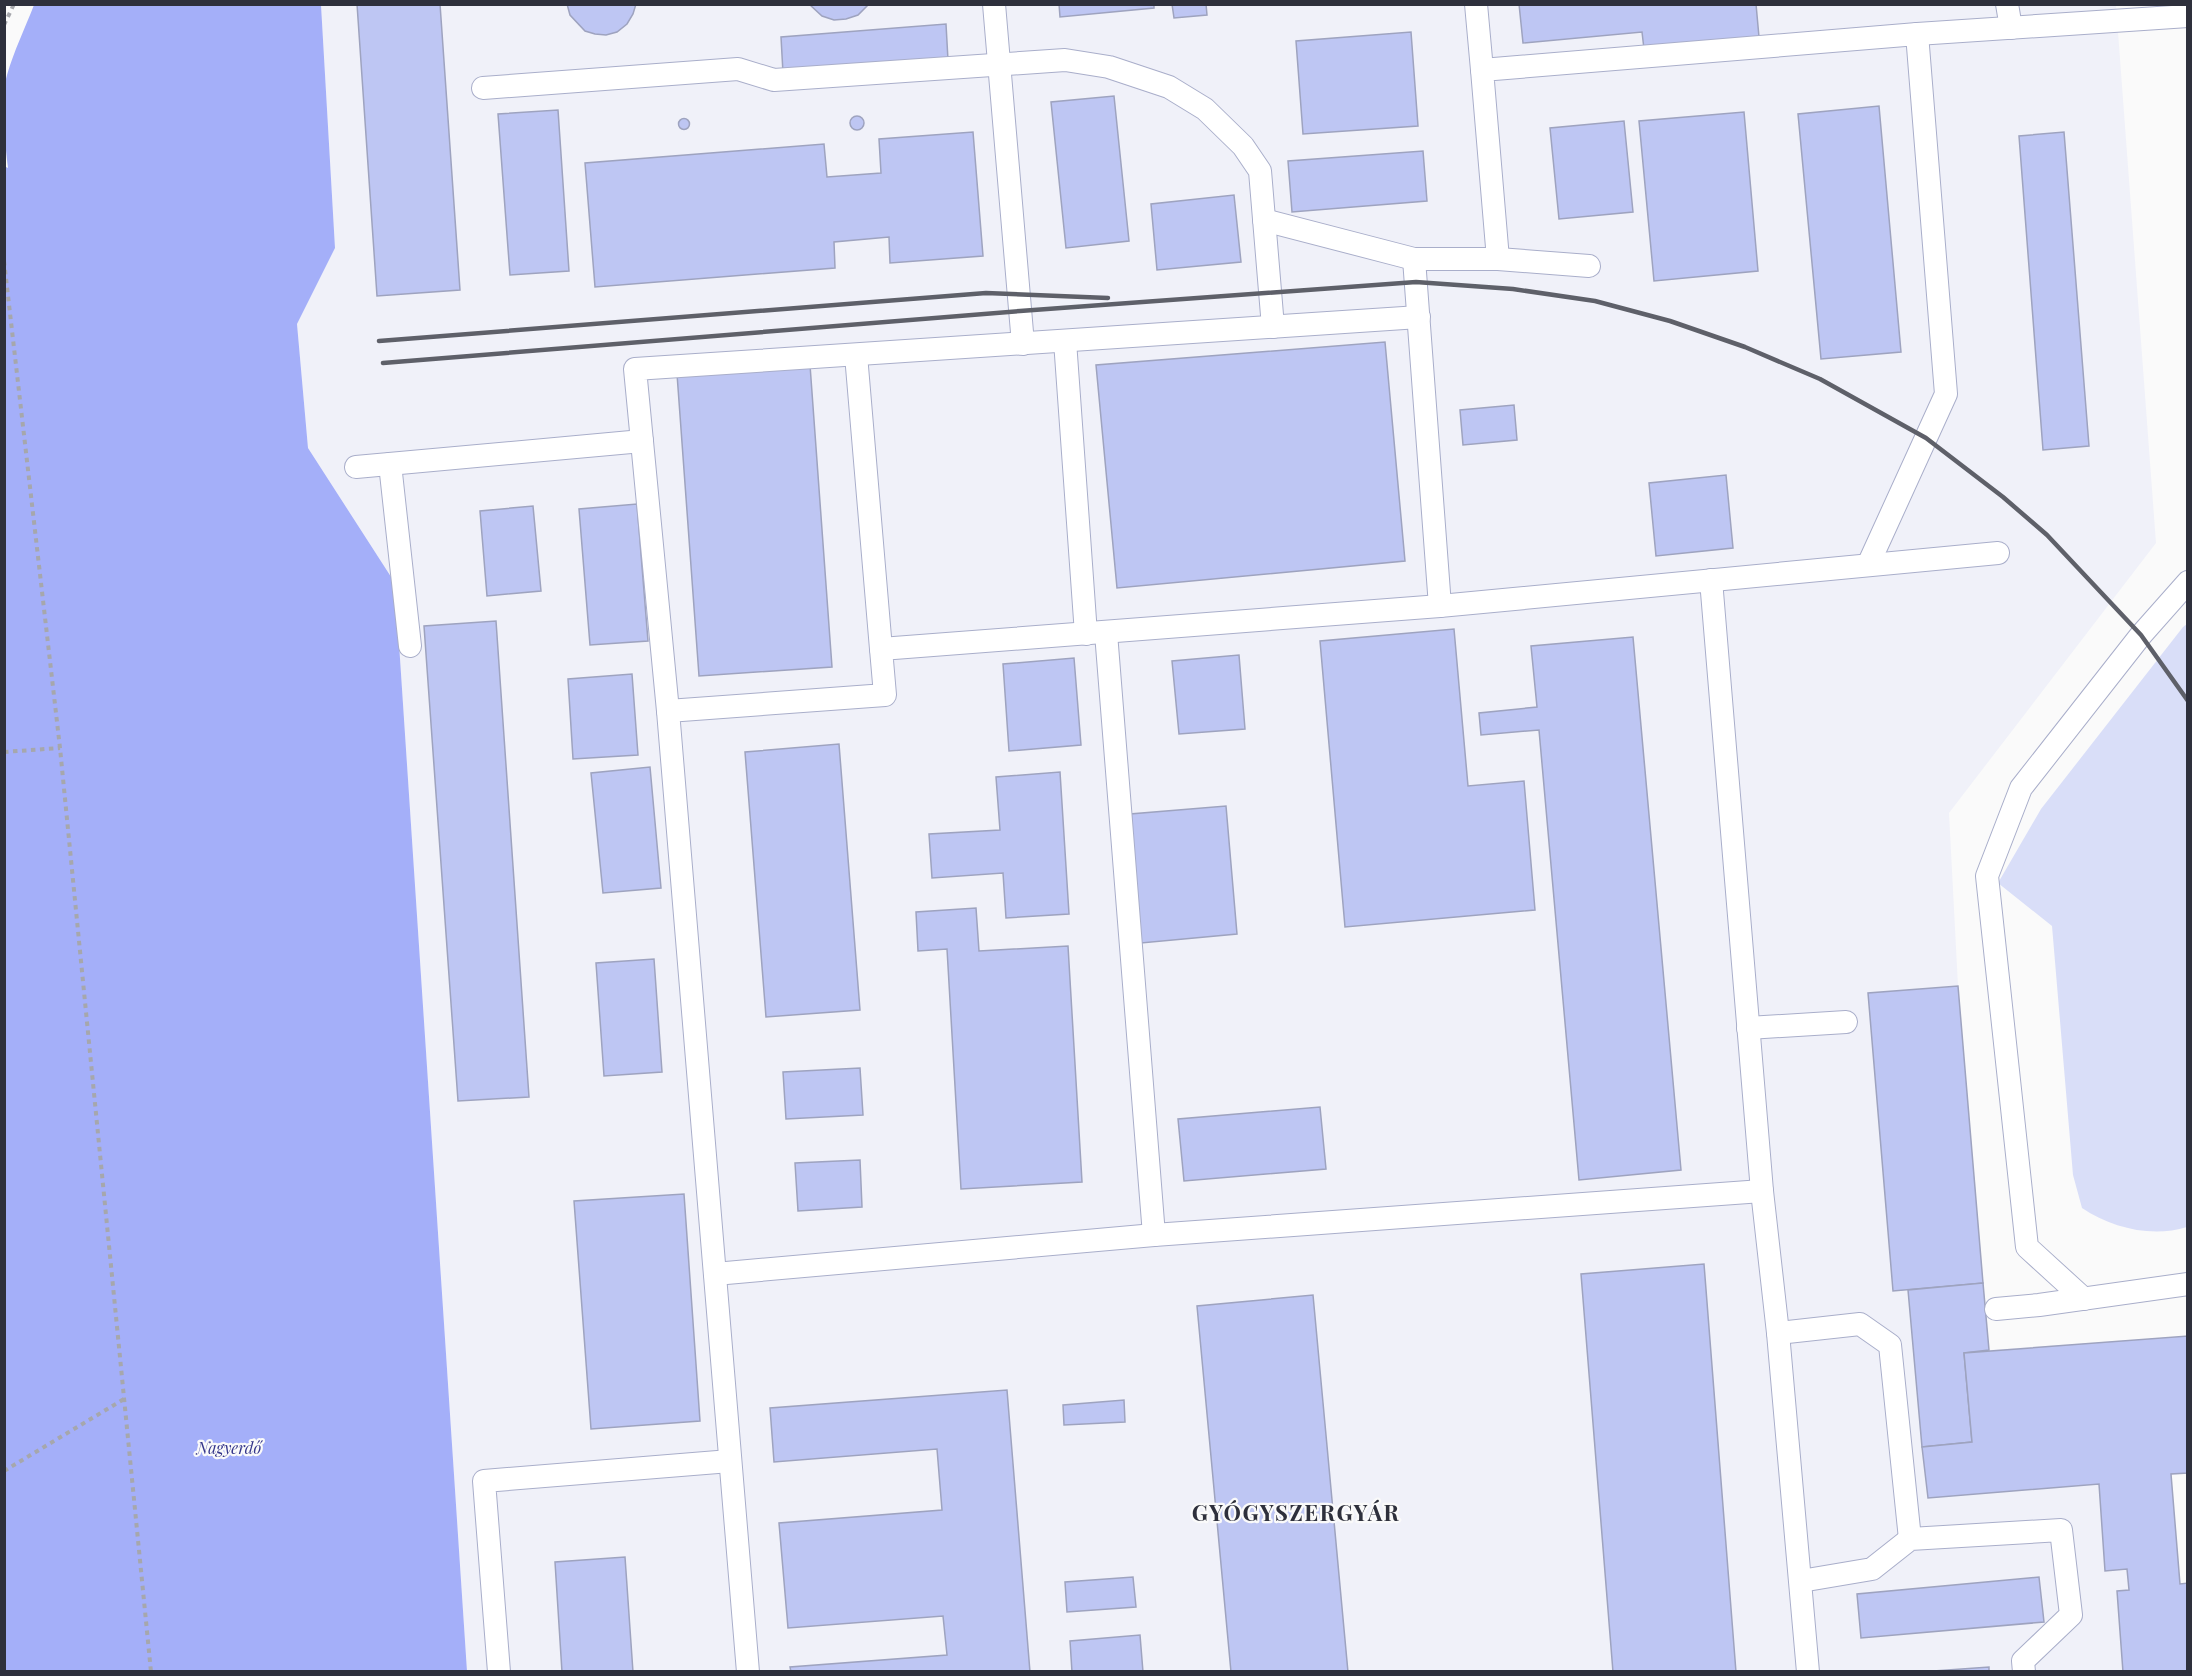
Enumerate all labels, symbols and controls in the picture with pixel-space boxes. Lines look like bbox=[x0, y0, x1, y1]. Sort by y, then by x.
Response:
park label: Nagyerdő bbox=[195, 1437, 263, 1458]
district label: GYÓGYSZERGYÁR bbox=[1192, 1497, 1400, 1527]

